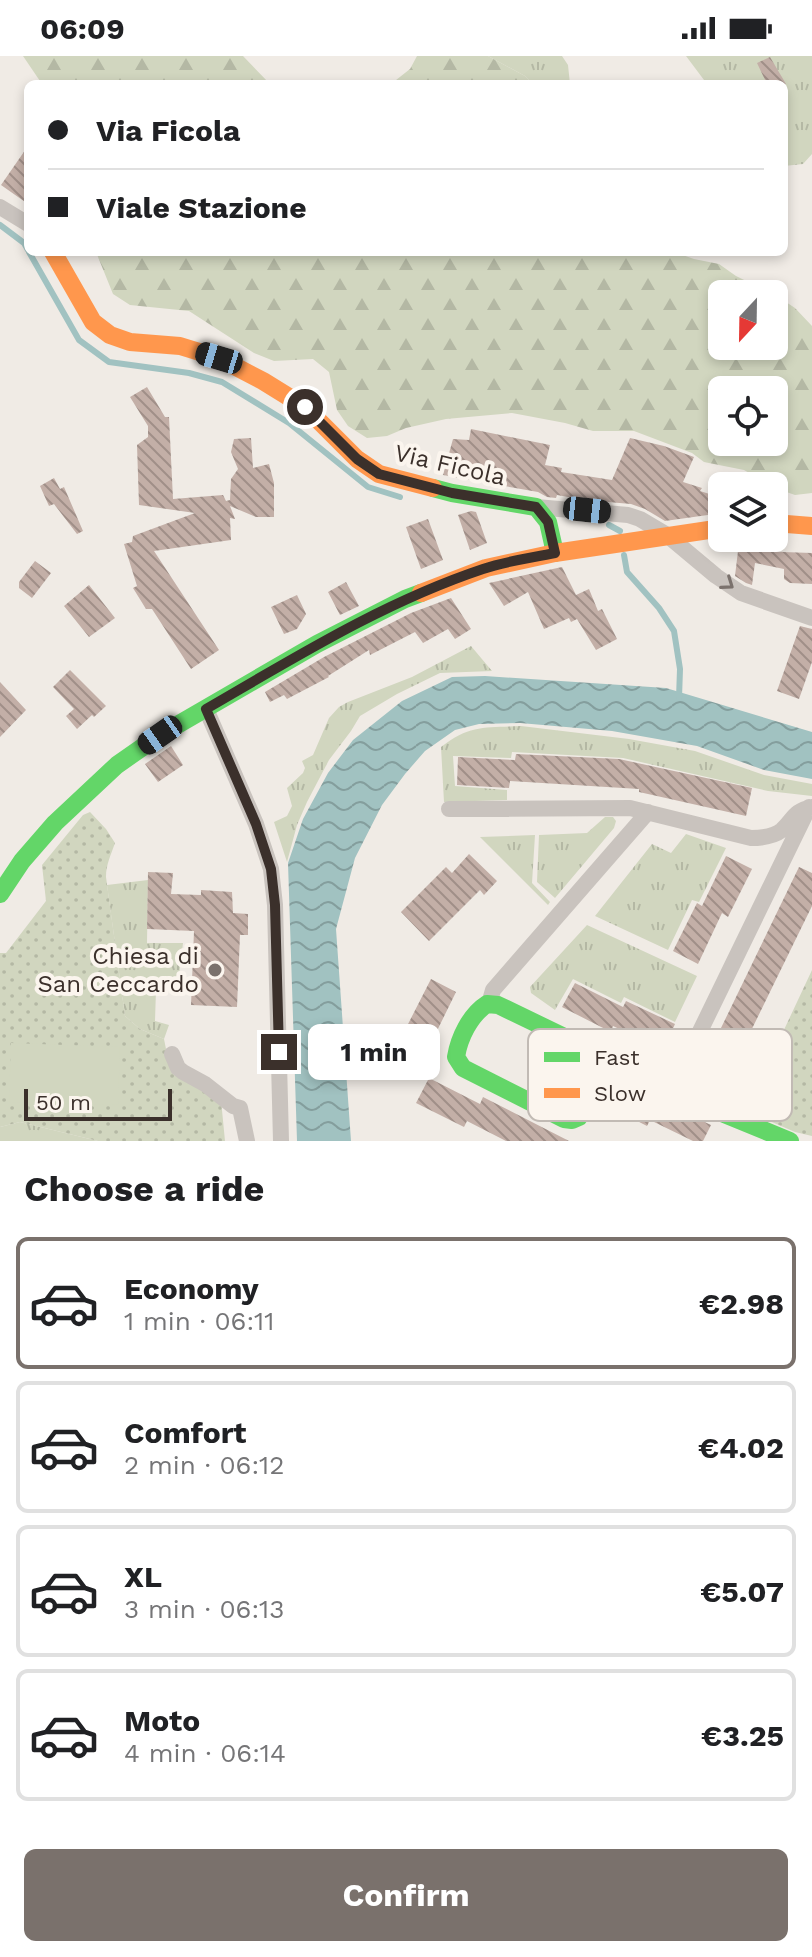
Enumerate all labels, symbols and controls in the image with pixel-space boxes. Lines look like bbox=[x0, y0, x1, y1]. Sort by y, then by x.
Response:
text: 06:09 bbox=[40, 11, 125, 46]
text: Via Ficola bbox=[96, 113, 240, 148]
text: Viale Stazione bbox=[96, 190, 307, 225]
north arrow bbox=[708, 280, 788, 360]
map controls bbox=[708, 280, 788, 552]
car bbox=[193, 340, 245, 376]
button: locate bbox=[708, 376, 788, 456]
route start bbox=[287, 389, 323, 425]
street label: Via Ficola bbox=[392, 439, 508, 491]
button: layers bbox=[708, 472, 788, 552]
car bbox=[562, 496, 612, 524]
one-way arrow bbox=[720, 574, 734, 589]
car bbox=[133, 711, 187, 759]
place label: Chiesa di San Ceccardo bbox=[38, 942, 199, 998]
marker: Chiesa di San Ceccardo bbox=[206, 961, 224, 979]
callout: 1 min bbox=[307, 1024, 439, 1080]
legend bbox=[528, 1029, 792, 1121]
route end bbox=[261, 1034, 297, 1070]
text: 1 min bbox=[341, 1037, 407, 1067]
text: Fast bbox=[594, 1045, 640, 1070]
text: Slow bbox=[594, 1081, 646, 1106]
scale bar bbox=[24, 1085, 172, 1121]
text: 50 m bbox=[36, 1090, 91, 1115]
text: Choose a ride bbox=[24, 1168, 264, 1210]
icon: car bbox=[28, 1267, 100, 1339]
text: Economy bbox=[124, 1271, 259, 1306]
text: €2.98 bbox=[699, 1286, 784, 1321]
text: 1 min · 06:11 bbox=[124, 1306, 274, 1336]
icon: car bbox=[28, 1411, 100, 1483]
text: Comfort bbox=[124, 1415, 246, 1450]
text: €4.02 bbox=[698, 1430, 784, 1465]
text: 2 min · 06:12 bbox=[124, 1450, 284, 1480]
icon: car bbox=[28, 1555, 100, 1627]
text: XL bbox=[124, 1559, 162, 1594]
text: €5.07 bbox=[700, 1574, 784, 1609]
text: 3 min · 06:13 bbox=[124, 1594, 284, 1624]
icon: car bbox=[28, 1699, 100, 1771]
text: Moto bbox=[124, 1703, 200, 1738]
text: €3.25 bbox=[701, 1718, 784, 1753]
text: 4 min · 06:14 bbox=[124, 1738, 286, 1768]
button: Confirm bbox=[24, 1849, 788, 1941]

